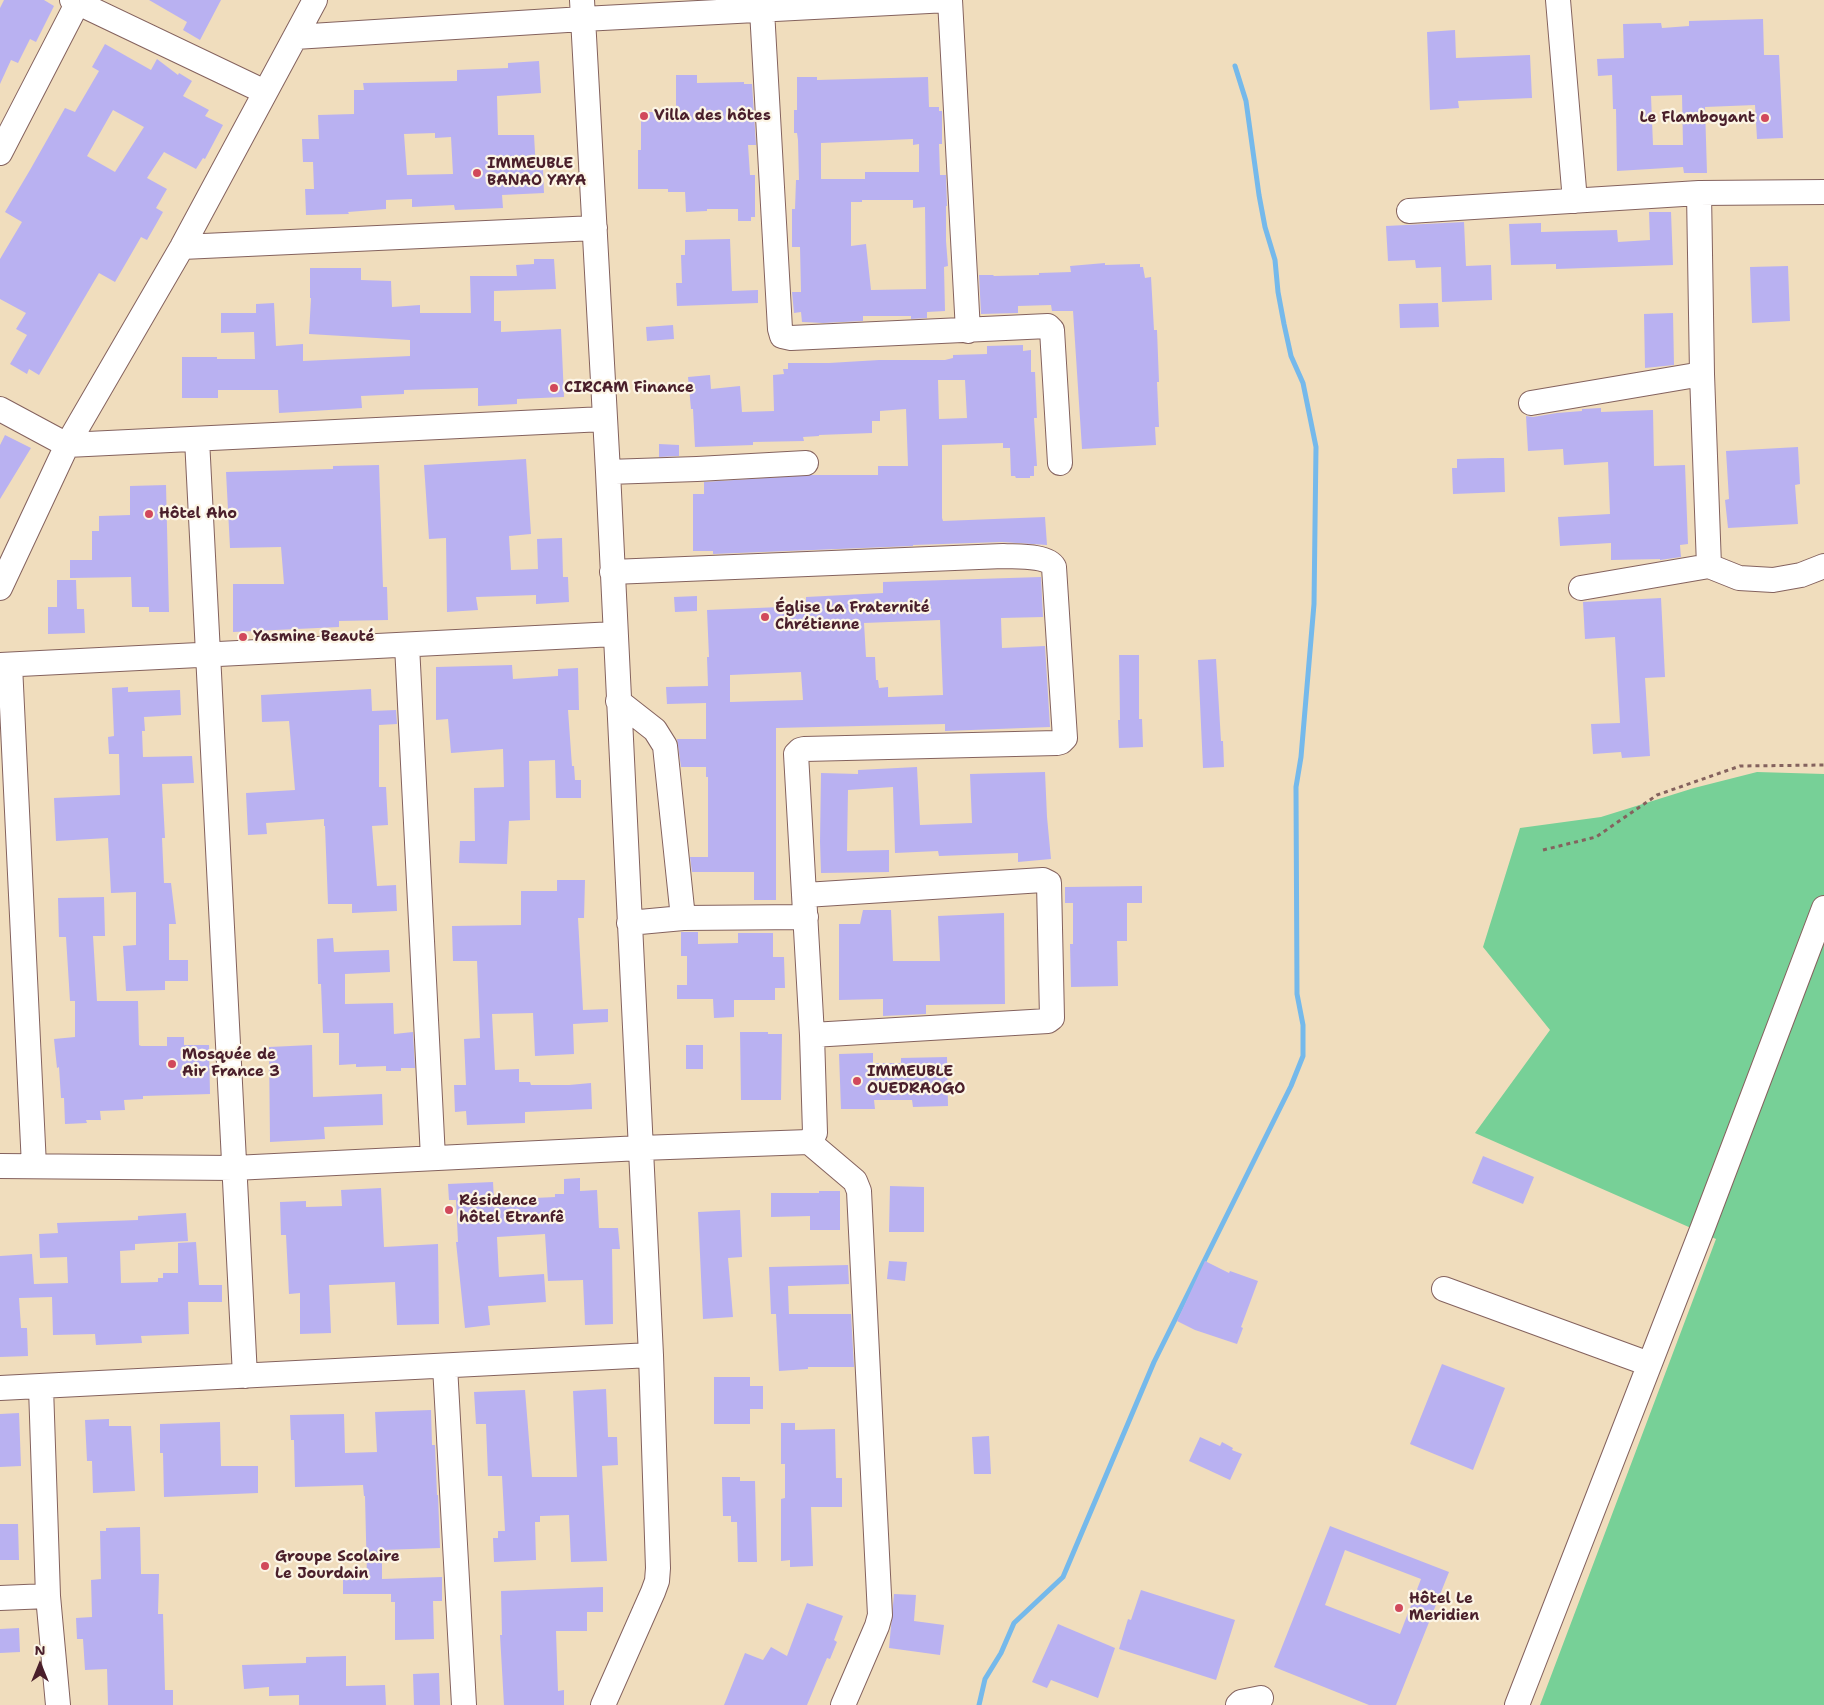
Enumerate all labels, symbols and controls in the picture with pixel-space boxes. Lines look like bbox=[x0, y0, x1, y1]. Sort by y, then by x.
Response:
place label: Villa des hôtes bbox=[654, 107, 771, 125]
place label: Le Flamboyant bbox=[1639, 109, 1755, 127]
marker: Villa des hôtes bbox=[638, 110, 650, 122]
marker: Le Flamboyant bbox=[1759, 112, 1771, 124]
place label: IMMEUBLE BANAO YAYA bbox=[487, 155, 586, 190]
marker: IMMEUBLE BANAO YAYA bbox=[471, 167, 483, 179]
place label: CIRCAM Finance bbox=[564, 379, 694, 397]
marker: CIRCAM Finance bbox=[548, 382, 560, 394]
place label: Hôtel Aho bbox=[159, 505, 237, 523]
marker: Hôtel Aho bbox=[143, 508, 155, 520]
place label: Église La Fraternité Chrétienne bbox=[775, 599, 930, 634]
marker: Église La Fraternité Chrétienne bbox=[759, 611, 771, 623]
place label: Yasmine Beauté bbox=[253, 628, 375, 646]
marker: Yasmine Beauté bbox=[237, 631, 249, 643]
place label: Mosquée de Air France 3 bbox=[182, 1046, 280, 1081]
marker: Mosquée de Air France 3 bbox=[166, 1058, 178, 1070]
place label: IMMEUBLE OUEDRAOGO bbox=[867, 1063, 965, 1098]
marker: IMMEUBLE OUEDRAOGO bbox=[851, 1075, 863, 1087]
place label: Résidence hôtel Etranfê bbox=[459, 1192, 564, 1227]
marker: Résidence hôtel Etranfê bbox=[443, 1204, 455, 1216]
place label: Groupe Scolaire Le Jourdain bbox=[275, 1548, 400, 1583]
marker: Groupe Scolaire Le Jourdain bbox=[259, 1560, 271, 1572]
place label: Hôtel Le Meridien bbox=[1409, 1590, 1479, 1625]
marker: Hôtel Le Meridien bbox=[1393, 1602, 1405, 1614]
north arrow bbox=[15, 1640, 65, 1690]
text: N bbox=[34, 1641, 46, 1659]

